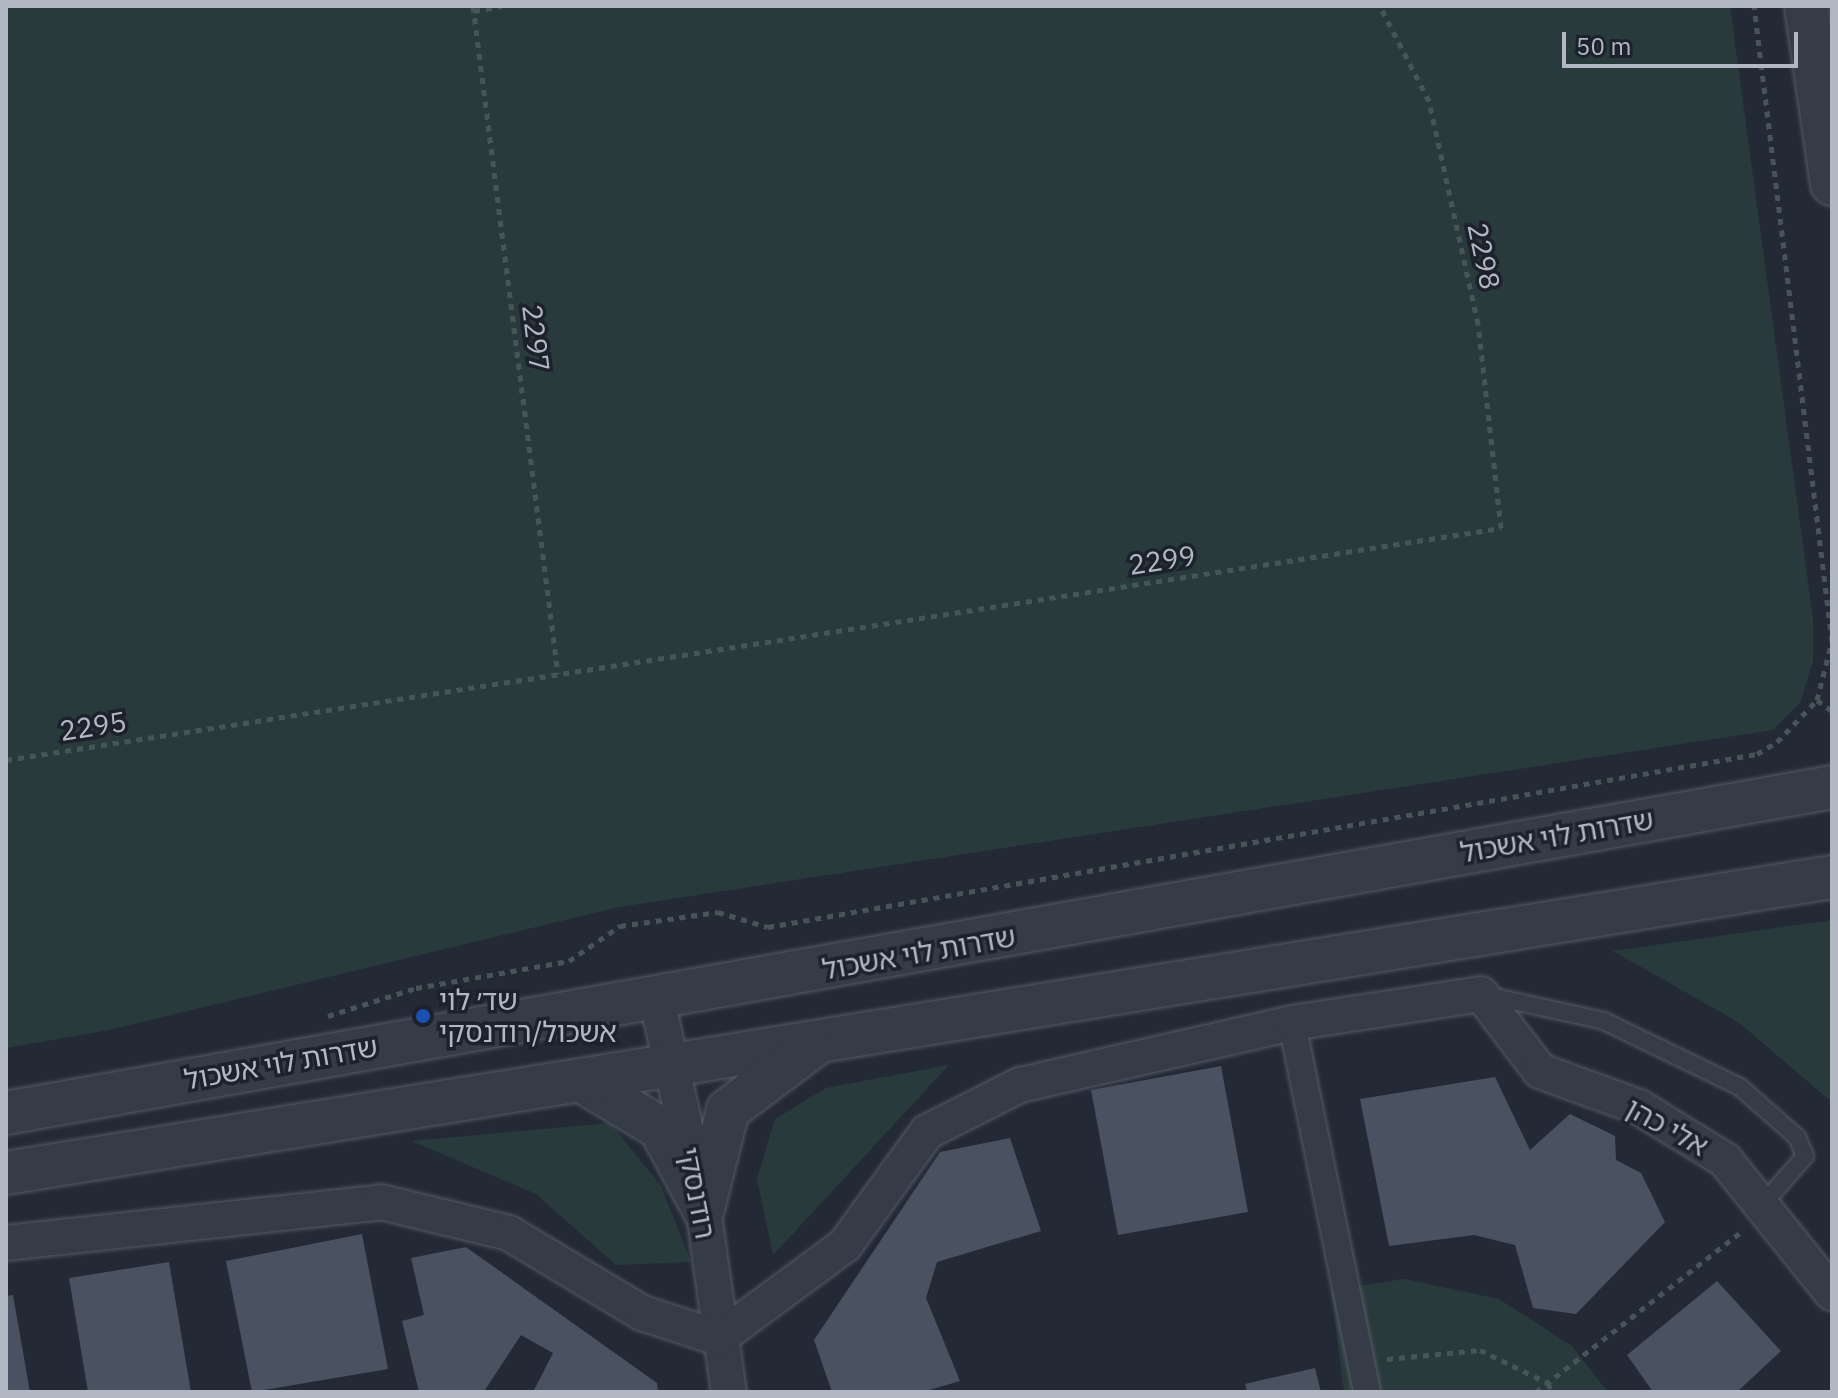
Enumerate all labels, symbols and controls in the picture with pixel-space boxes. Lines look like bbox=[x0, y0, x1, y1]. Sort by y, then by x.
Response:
scale bar bbox=[1566, 16, 1802, 66]
text: 50 m bbox=[1576, 30, 1631, 62]
street label: 2298 bbox=[1461, 220, 1507, 292]
street label: 2297 bbox=[515, 303, 557, 373]
street label: 2299 bbox=[1126, 538, 1198, 582]
street label: 2295 bbox=[57, 704, 129, 748]
street label: שדרות לוי אשכול bbox=[1458, 802, 1656, 870]
street label: שדרות לוי אשכול bbox=[820, 919, 1018, 987]
place label: שד׳ לוי אשכול/רודנסקי bbox=[439, 983, 617, 1049]
marker: שד׳ לוי אשכול/רודנסקי bbox=[414, 1007, 432, 1025]
street label: שדרות לוי אשכול bbox=[182, 1029, 380, 1097]
street label: אלי כהן bbox=[1620, 1091, 1714, 1163]
street label: רודנסקי bbox=[672, 1144, 722, 1242]

